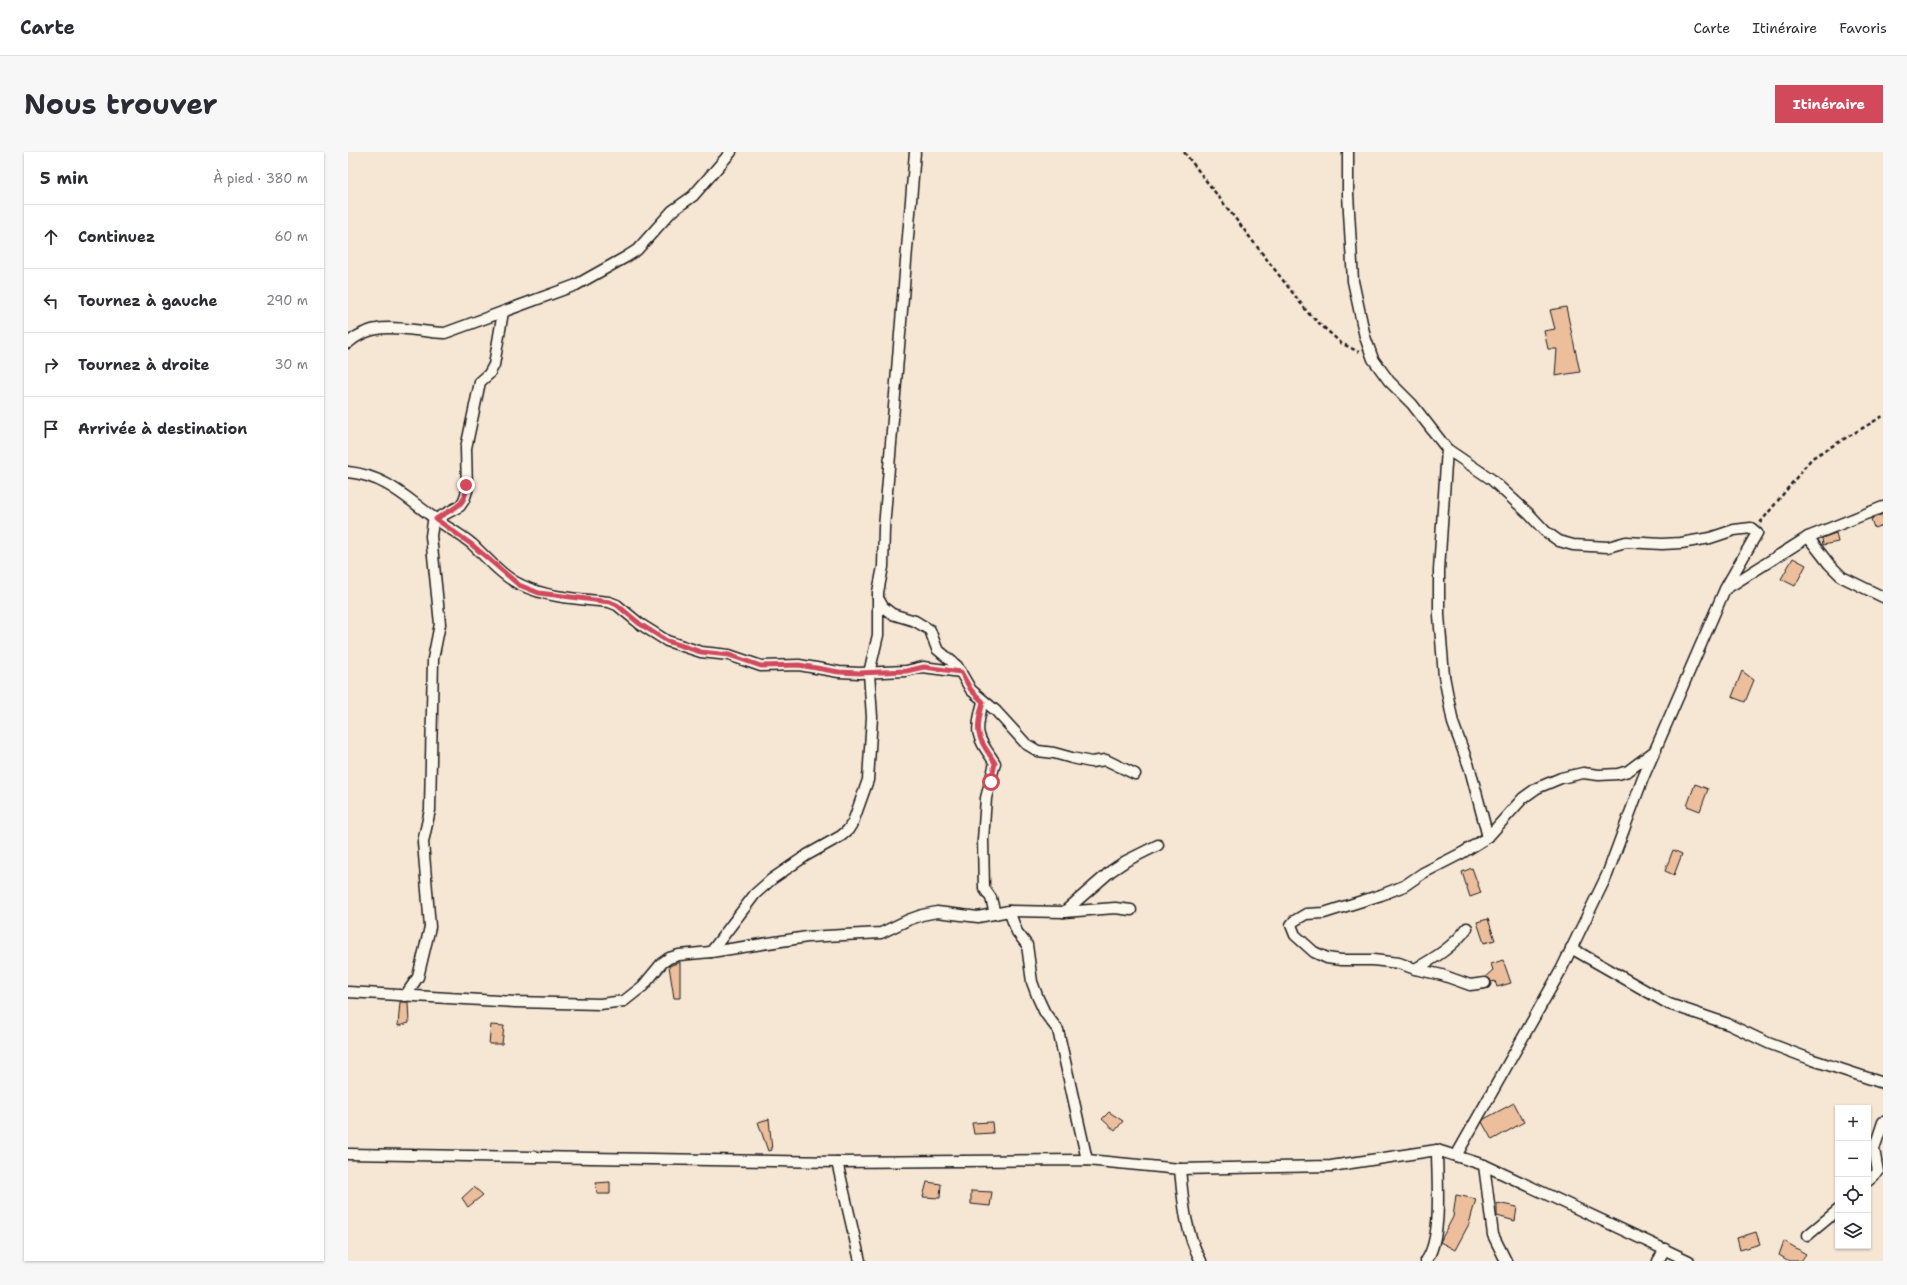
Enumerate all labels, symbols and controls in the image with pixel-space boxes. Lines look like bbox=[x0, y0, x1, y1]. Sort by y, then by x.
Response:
text: Carte bbox=[20, 15, 75, 40]
text: Carte bbox=[1693, 19, 1730, 37]
text: Itinéraire bbox=[1752, 19, 1817, 37]
text: Favoris bbox=[1839, 19, 1887, 37]
text: Nous trouver bbox=[24, 85, 218, 123]
button: Itinéraire bbox=[1775, 85, 1883, 123]
text: 5 min bbox=[40, 167, 88, 189]
text: À pied · 380 m bbox=[213, 170, 308, 187]
icon: ahead bbox=[40, 226, 62, 248]
text: Continuez bbox=[78, 227, 155, 247]
text: 60 m bbox=[275, 228, 308, 245]
icon: left bbox=[40, 290, 62, 312]
text: Tournez à gauche bbox=[78, 291, 218, 311]
text: 290 m bbox=[266, 292, 308, 309]
icon: right bbox=[40, 354, 62, 376]
text: Tournez à droite bbox=[78, 355, 210, 375]
text: 30 m bbox=[274, 356, 308, 373]
icon: arrive bbox=[40, 418, 62, 440]
text: Arrivée à destination bbox=[78, 419, 247, 439]
route end bbox=[457, 476, 475, 494]
route start bbox=[982, 773, 1000, 791]
map controls bbox=[1835, 1105, 1871, 1249]
button: + bbox=[1835, 1105, 1871, 1141]
button: − bbox=[1835, 1141, 1871, 1177]
button: locate bbox=[1835, 1177, 1871, 1213]
button: layers bbox=[1835, 1213, 1871, 1249]

